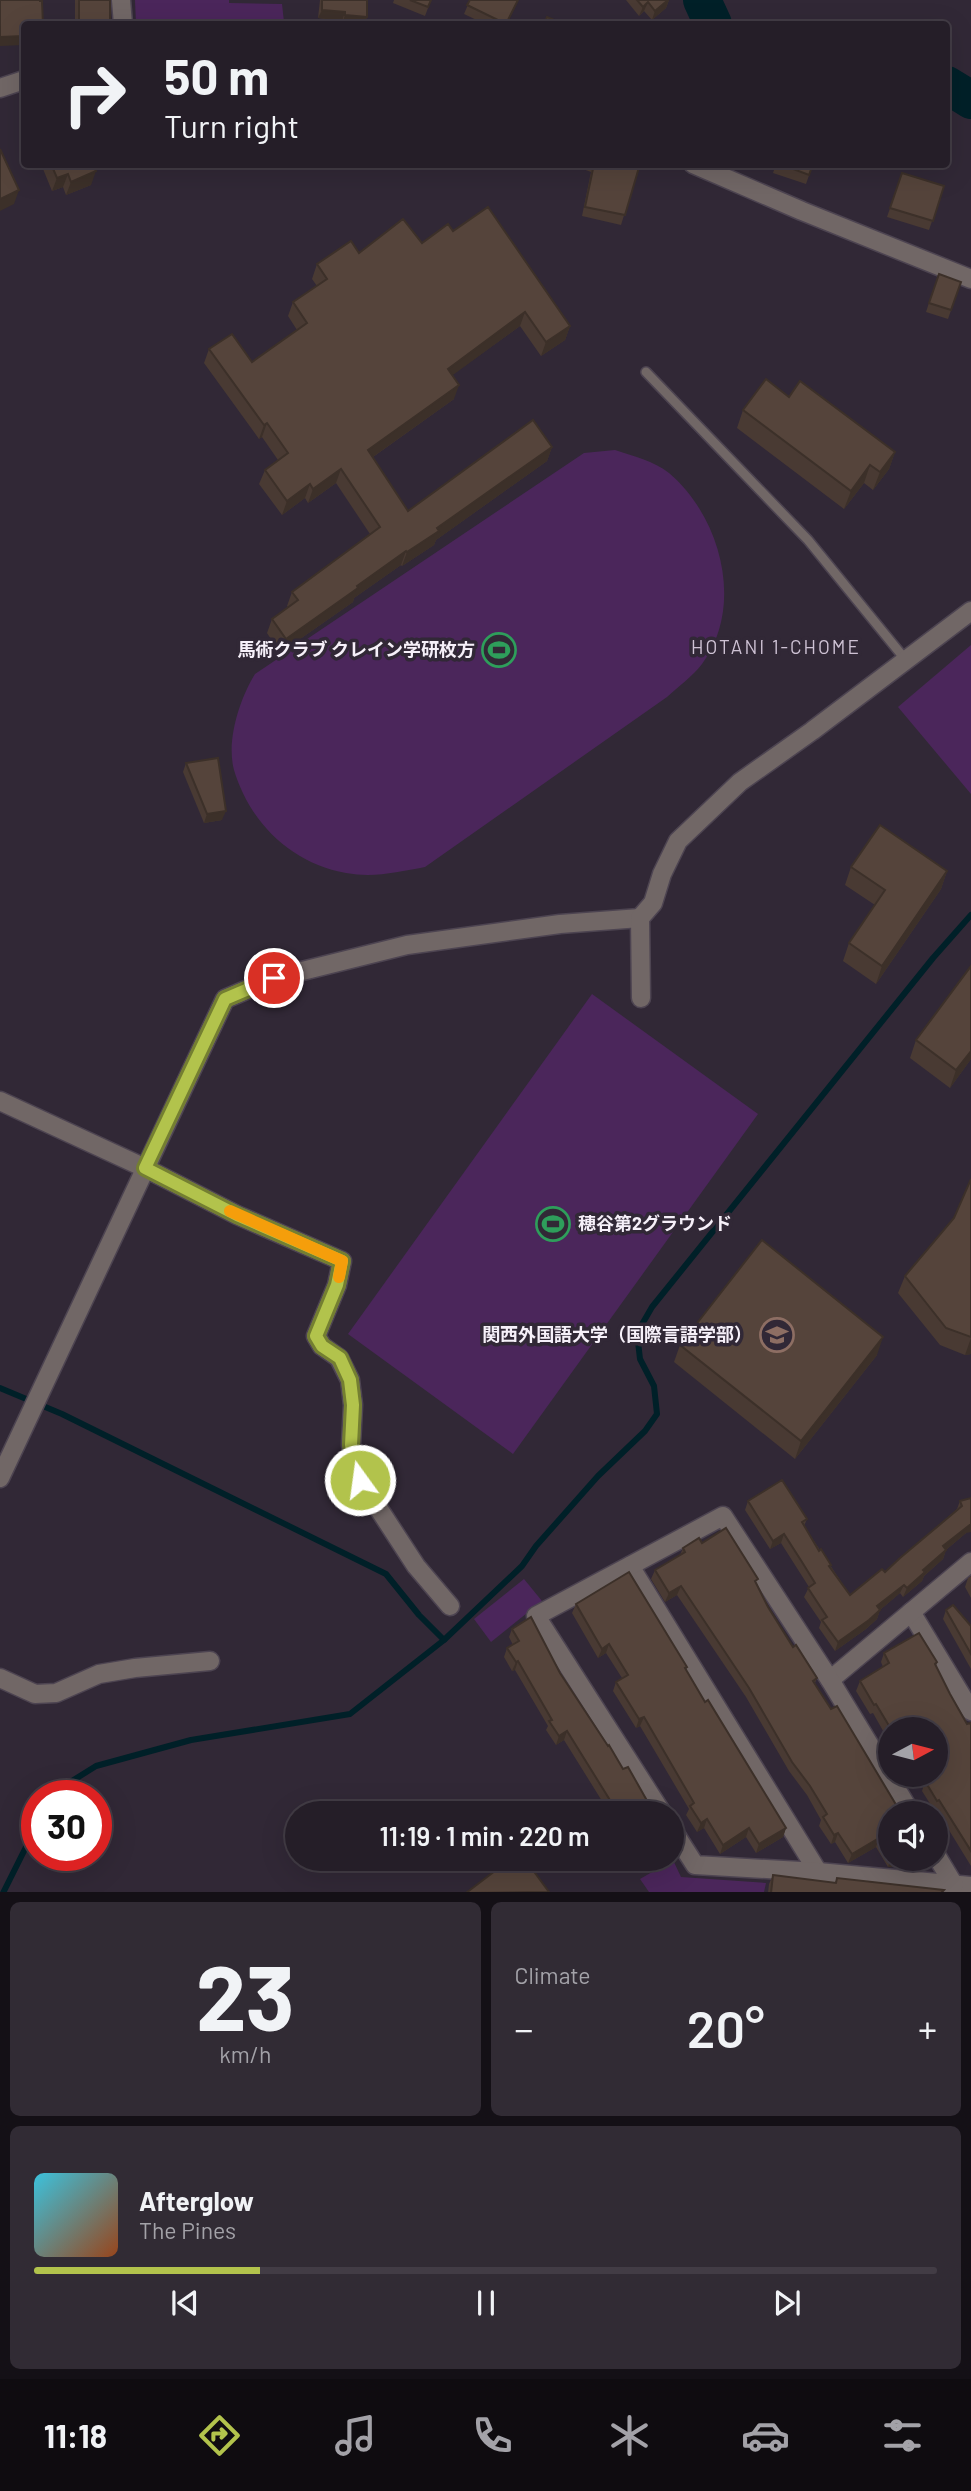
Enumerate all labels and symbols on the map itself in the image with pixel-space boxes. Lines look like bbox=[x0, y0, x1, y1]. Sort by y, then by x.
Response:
sports icon: 馬術クラブ クレイン学研枚方 bbox=[480, 631, 518, 669]
district label: HOTANI 1-CHOME bbox=[691, 635, 861, 658]
place label: 馬術クラブ クレイン学研枚方 bbox=[237, 638, 475, 660]
pin bbox=[244, 948, 304, 1008]
sports icon: 穂谷第2グラウンド bbox=[534, 1205, 572, 1243]
place label: 穂谷第2グラウンド bbox=[578, 1212, 732, 1234]
school or university icon: 関西外国語大学（国際言語学部） bbox=[758, 1316, 796, 1354]
place label: 関西外国語大学（国際言語学部） bbox=[482, 1323, 752, 1345]
position arrow bbox=[323, 1443, 397, 1517]
north arrow bbox=[878, 1717, 948, 1787]
speed limit sign: 30 bbox=[21, 1780, 112, 1871]

